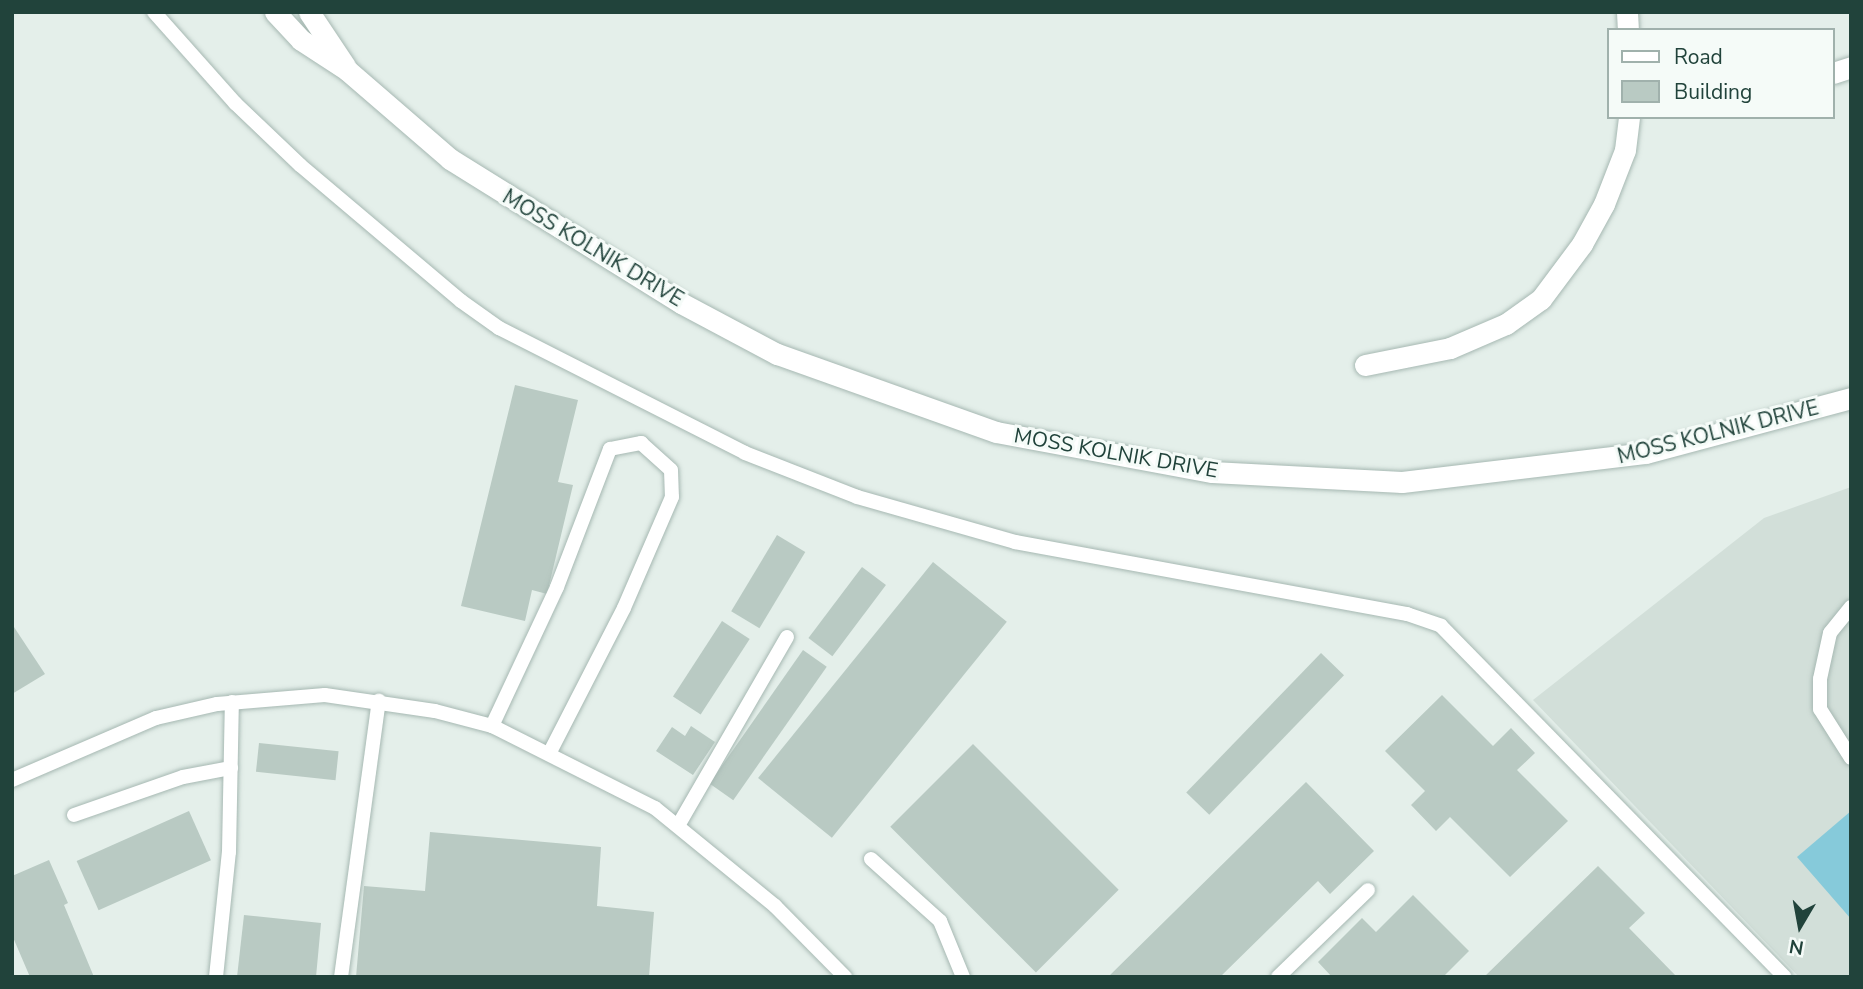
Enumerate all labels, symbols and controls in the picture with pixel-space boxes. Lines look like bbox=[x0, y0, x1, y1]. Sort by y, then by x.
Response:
legend bbox=[1608, 28, 1835, 119]
text: Road bbox=[1674, 43, 1723, 71]
text: Building bbox=[1674, 78, 1752, 106]
street label: MOSS KOLNIK DRIVE bbox=[498, 184, 688, 312]
street label: MOSS KOLNIK DRIVE bbox=[1615, 395, 1821, 469]
street label: MOSS KOLNIK DRIVE bbox=[1012, 423, 1220, 483]
north arrow bbox=[1765, 891, 1835, 961]
text: N bbox=[1787, 933, 1806, 961]

